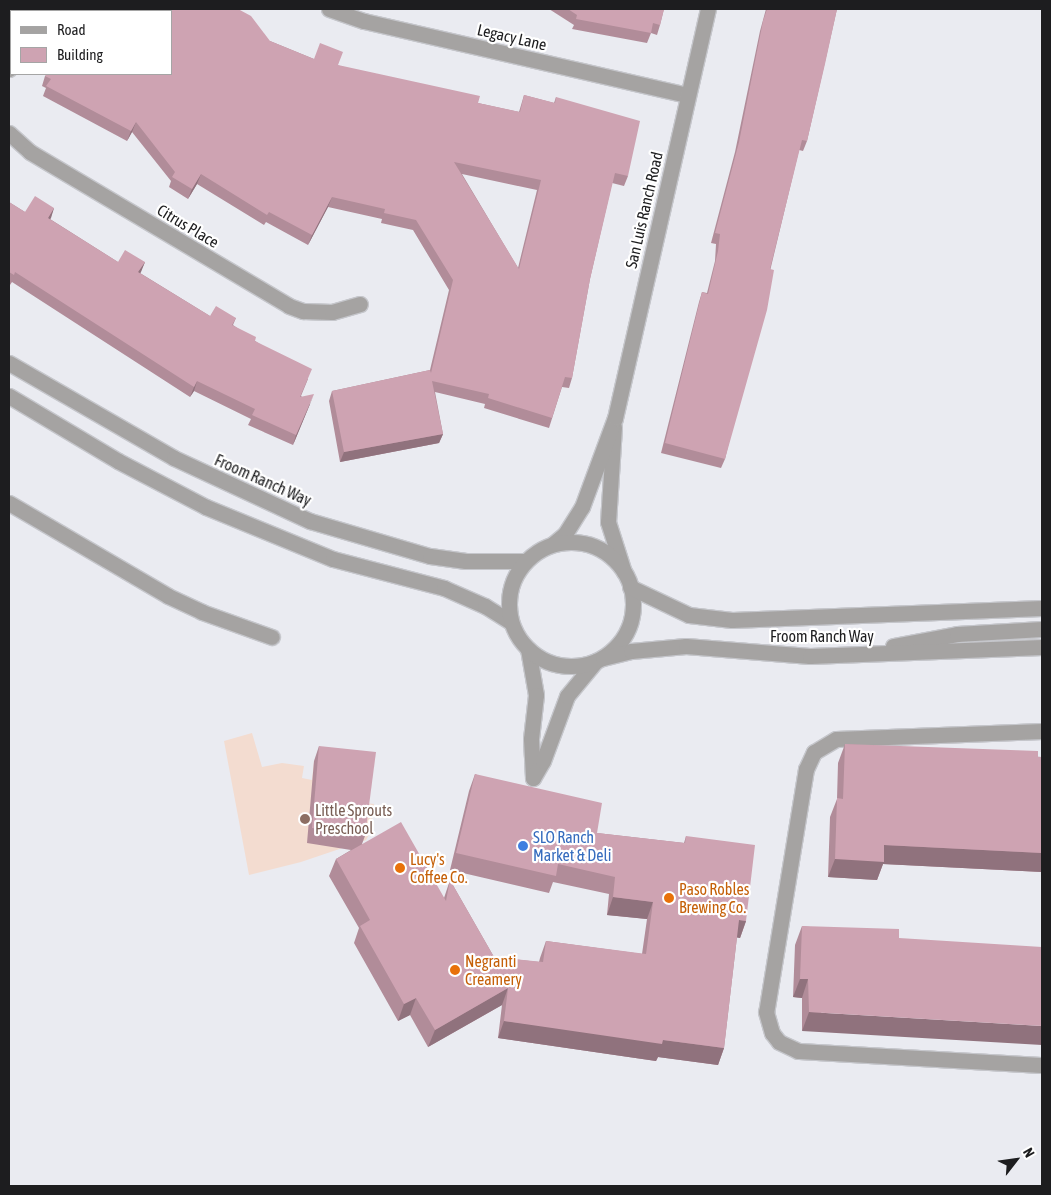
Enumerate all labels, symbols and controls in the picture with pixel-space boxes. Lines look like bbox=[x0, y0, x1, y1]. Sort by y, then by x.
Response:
legend bbox=[10, 10, 172, 75]
street label: Legacy Lane bbox=[475, 20, 549, 54]
text: Road bbox=[57, 21, 86, 38]
text: Building bbox=[57, 46, 103, 63]
street label: San Luis Ranch Road bbox=[621, 150, 667, 270]
street label: Citrus Place bbox=[154, 200, 222, 252]
street label: Froom Ranch Way bbox=[212, 450, 314, 510]
street label: Froom Ranch Way bbox=[770, 626, 874, 646]
place label: Little Sprouts Preschool bbox=[315, 800, 392, 838]
marker: Little Sprouts Preschool bbox=[299, 813, 311, 825]
place label: SLO Ranch Market & Deli bbox=[533, 827, 611, 865]
marker: SLO Ranch Market & Deli bbox=[517, 840, 529, 852]
place label: Lucy's Coffee Co. bbox=[410, 849, 468, 887]
marker: Lucy's Coffee Co. bbox=[394, 862, 406, 874]
place label: Paso Robles Brewing Co. bbox=[679, 879, 749, 917]
marker: Paso Robles Brewing Co. bbox=[663, 892, 675, 904]
place label: Negranti Creamery bbox=[465, 951, 522, 989]
marker: Negranti Creamery bbox=[449, 964, 461, 976]
north arrow bbox=[991, 1135, 1041, 1185]
text: N bbox=[1020, 1145, 1038, 1160]

